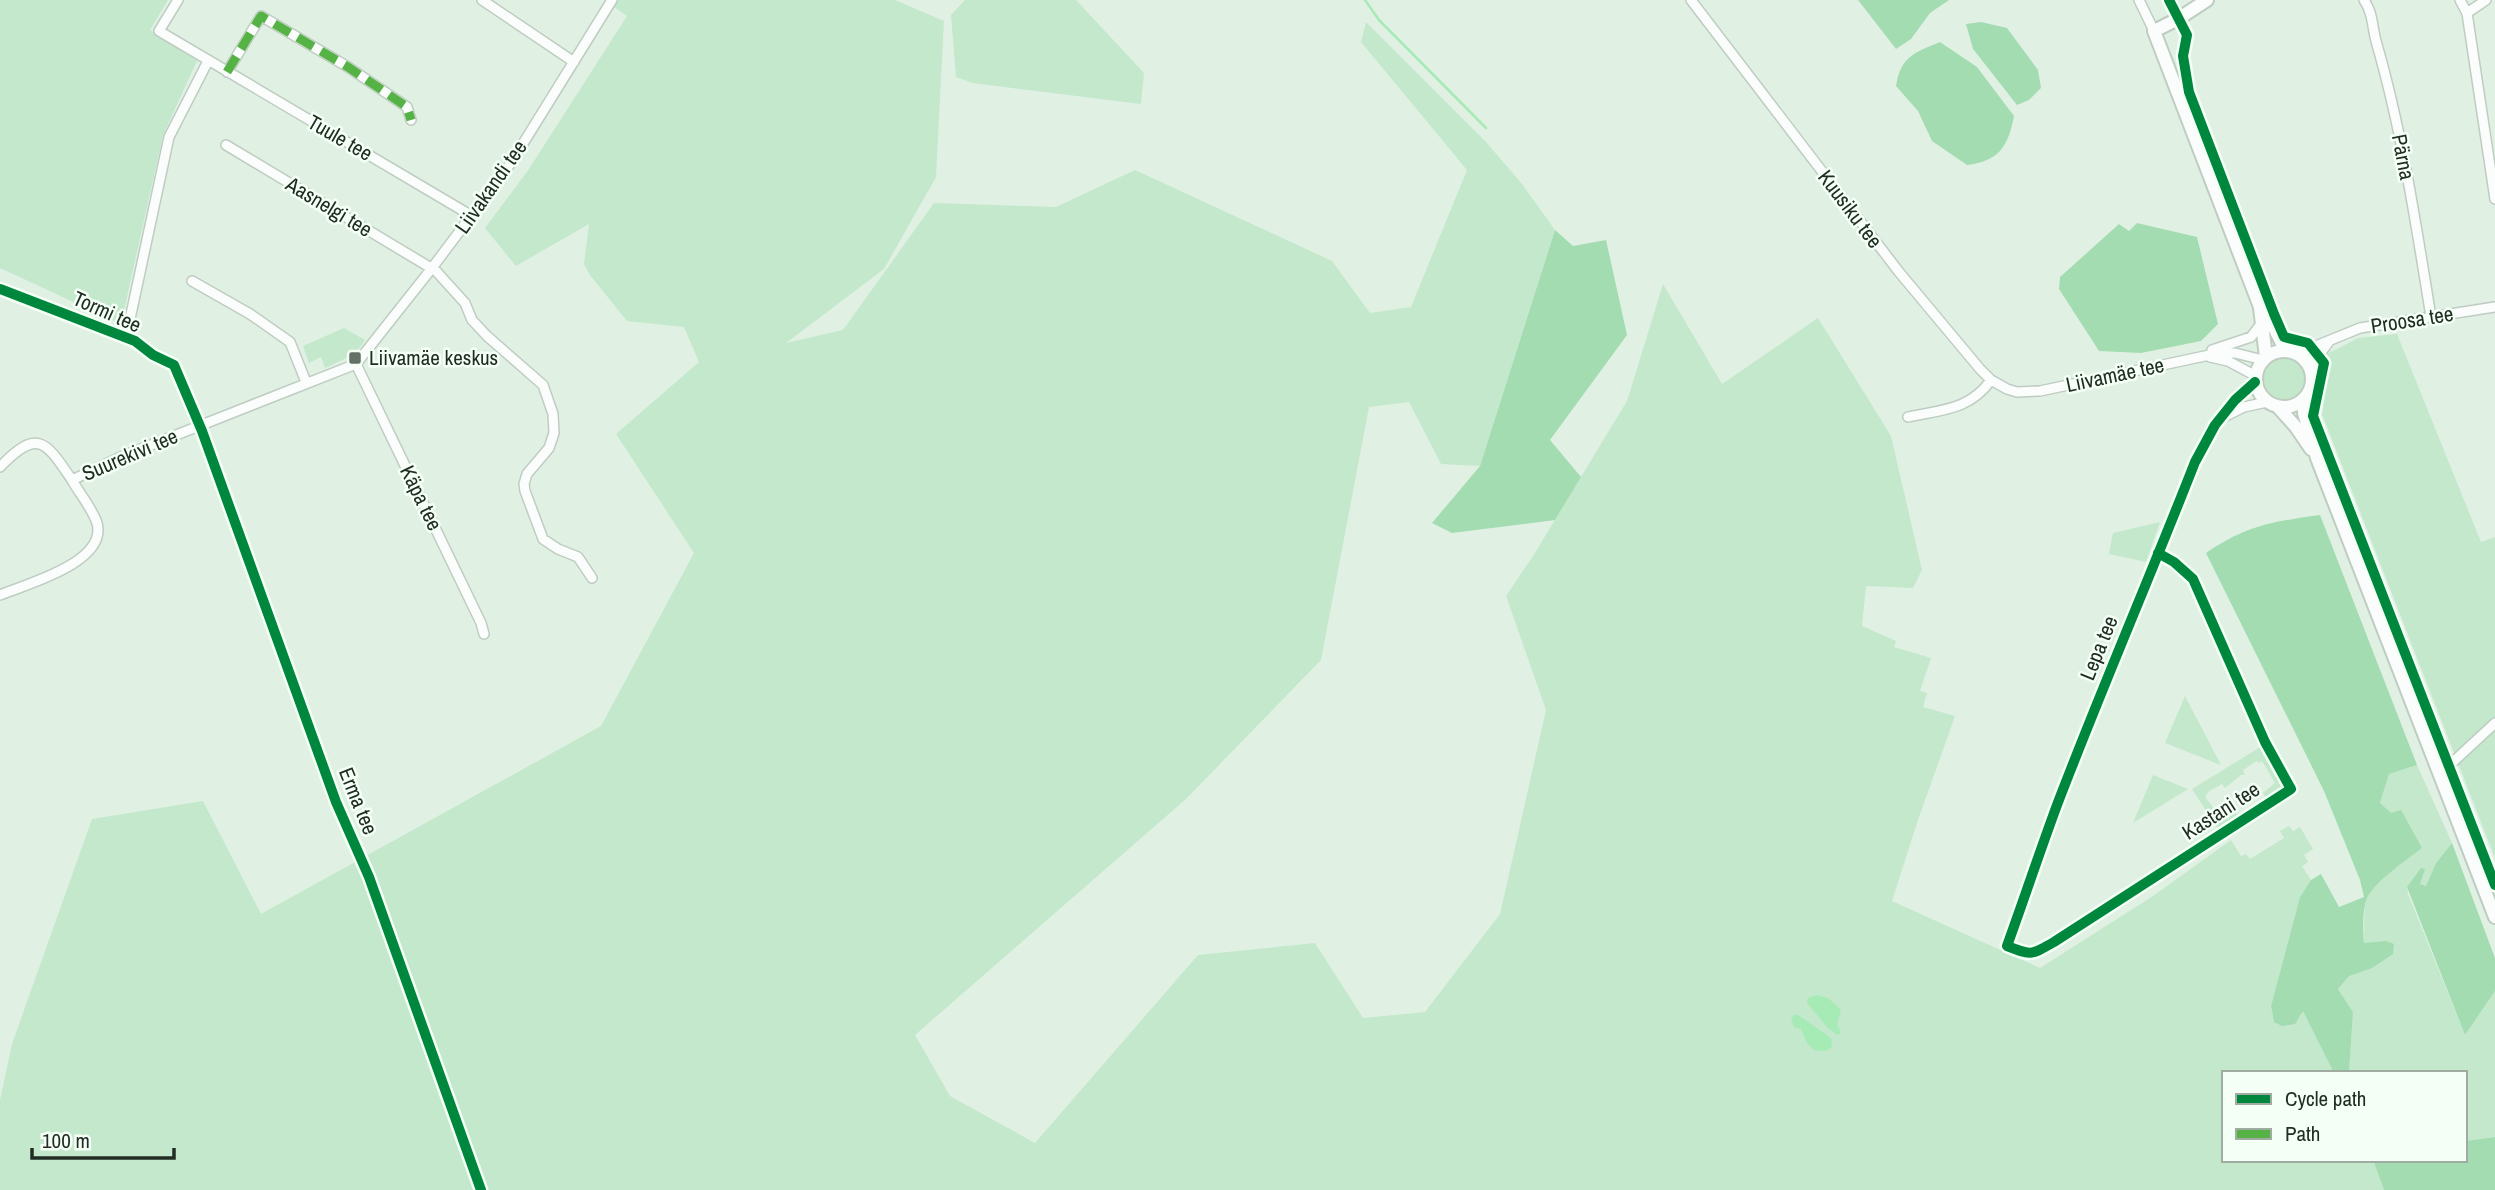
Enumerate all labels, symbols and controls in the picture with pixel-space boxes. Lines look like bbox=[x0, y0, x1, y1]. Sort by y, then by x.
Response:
street label: Tuule tee bbox=[303, 107, 378, 168]
street label: Pärna bbox=[2385, 132, 2422, 183]
street label: Liivakandi tee bbox=[448, 134, 533, 239]
street label: Kuusiku tee bbox=[1811, 164, 1889, 254]
street label: Aasnelgi tee bbox=[280, 169, 378, 244]
street label: Tormi tee bbox=[69, 284, 146, 339]
street label: Proosa tee bbox=[2369, 299, 2455, 340]
place label: Liivamäe keskus bbox=[369, 343, 498, 372]
marker: Liivamäe keskus bbox=[347, 350, 363, 366]
street label: Liivamäe tee bbox=[2063, 350, 2167, 399]
street label: Suurekivi tee bbox=[77, 421, 182, 488]
street label: Käpa tee bbox=[393, 460, 450, 535]
street label: Lepa tee bbox=[2073, 611, 2125, 684]
street label: Erma tee bbox=[332, 763, 385, 839]
street label: Kastani tee bbox=[2176, 775, 2265, 846]
legend bbox=[2222, 1071, 2467, 1162]
text: Cycle path bbox=[2285, 1084, 2366, 1113]
scale bar bbox=[32, 1116, 173, 1160]
text: Path bbox=[2285, 1119, 2320, 1148]
text: 100 m bbox=[42, 1126, 90, 1155]

